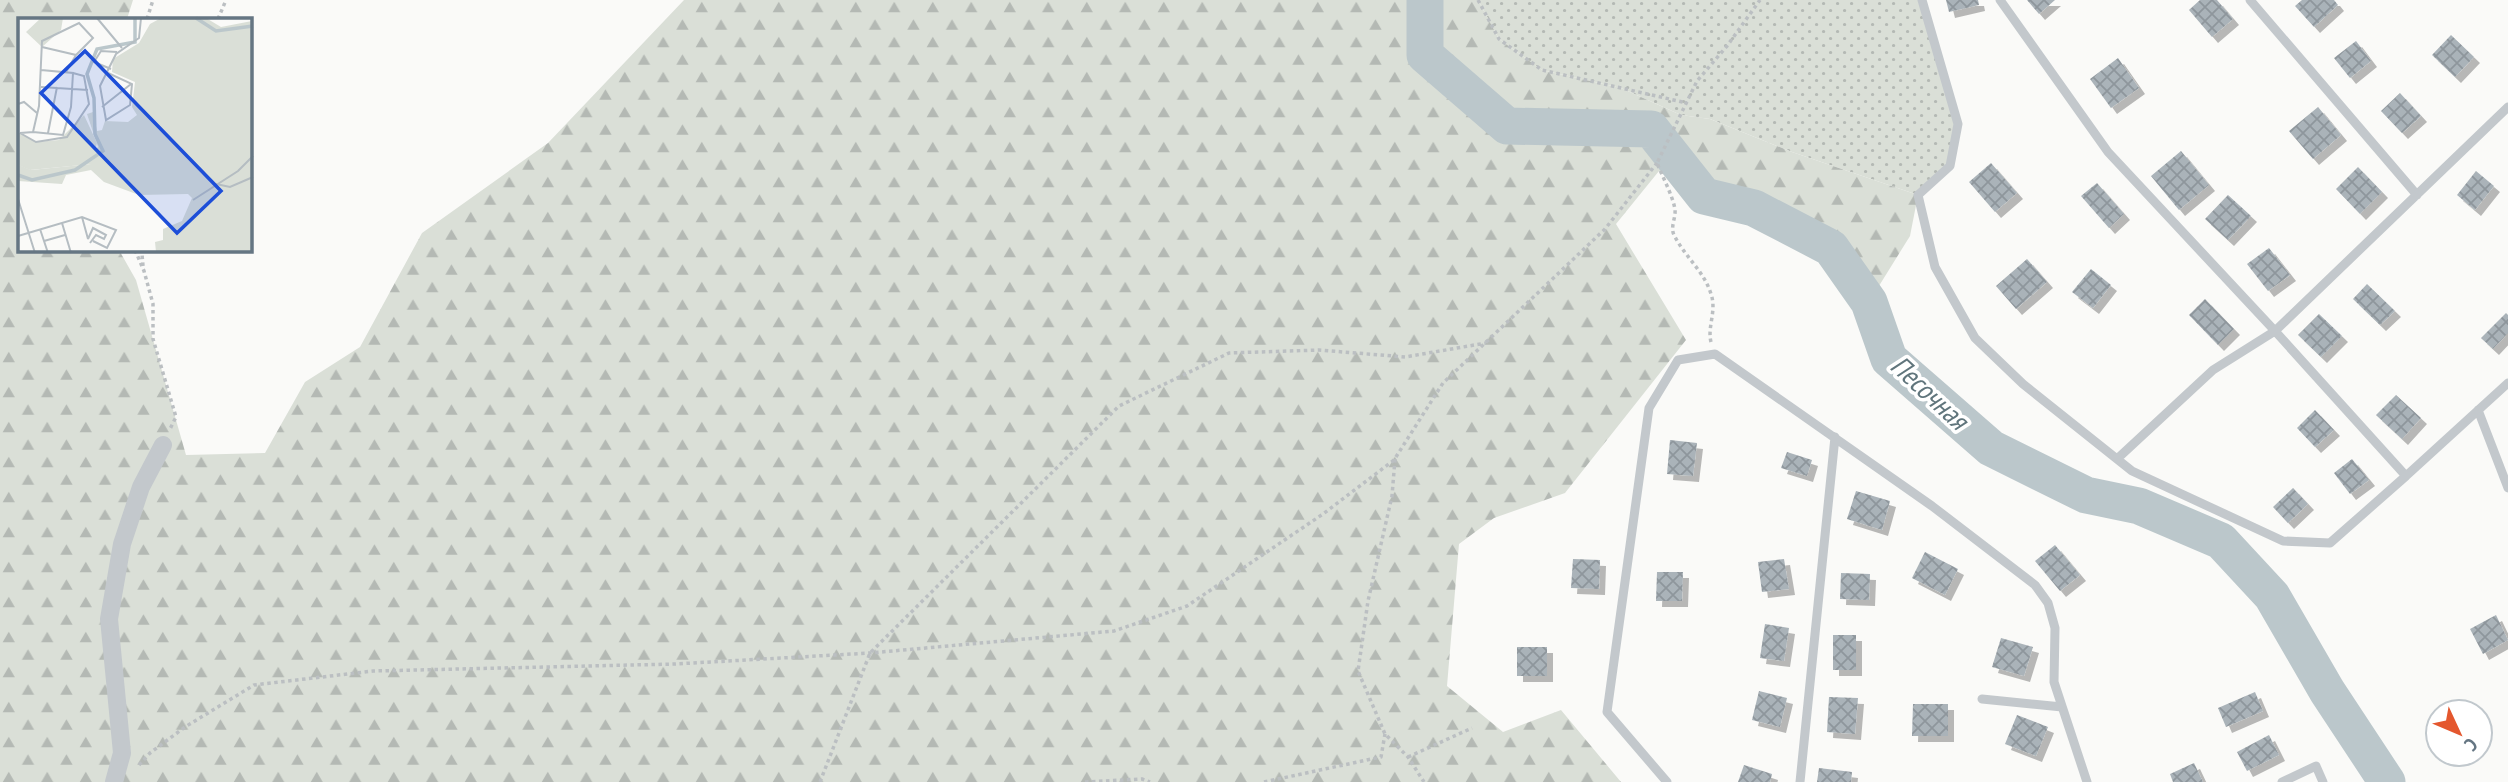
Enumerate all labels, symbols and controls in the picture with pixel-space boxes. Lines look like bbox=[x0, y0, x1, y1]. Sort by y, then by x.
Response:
inset map bbox=[18, 18, 252, 252]
water label: Песочная bbox=[1883, 347, 1978, 439]
north arrow bbox=[2424, 698, 2494, 768]
text: С bbox=[2459, 733, 2483, 756]

